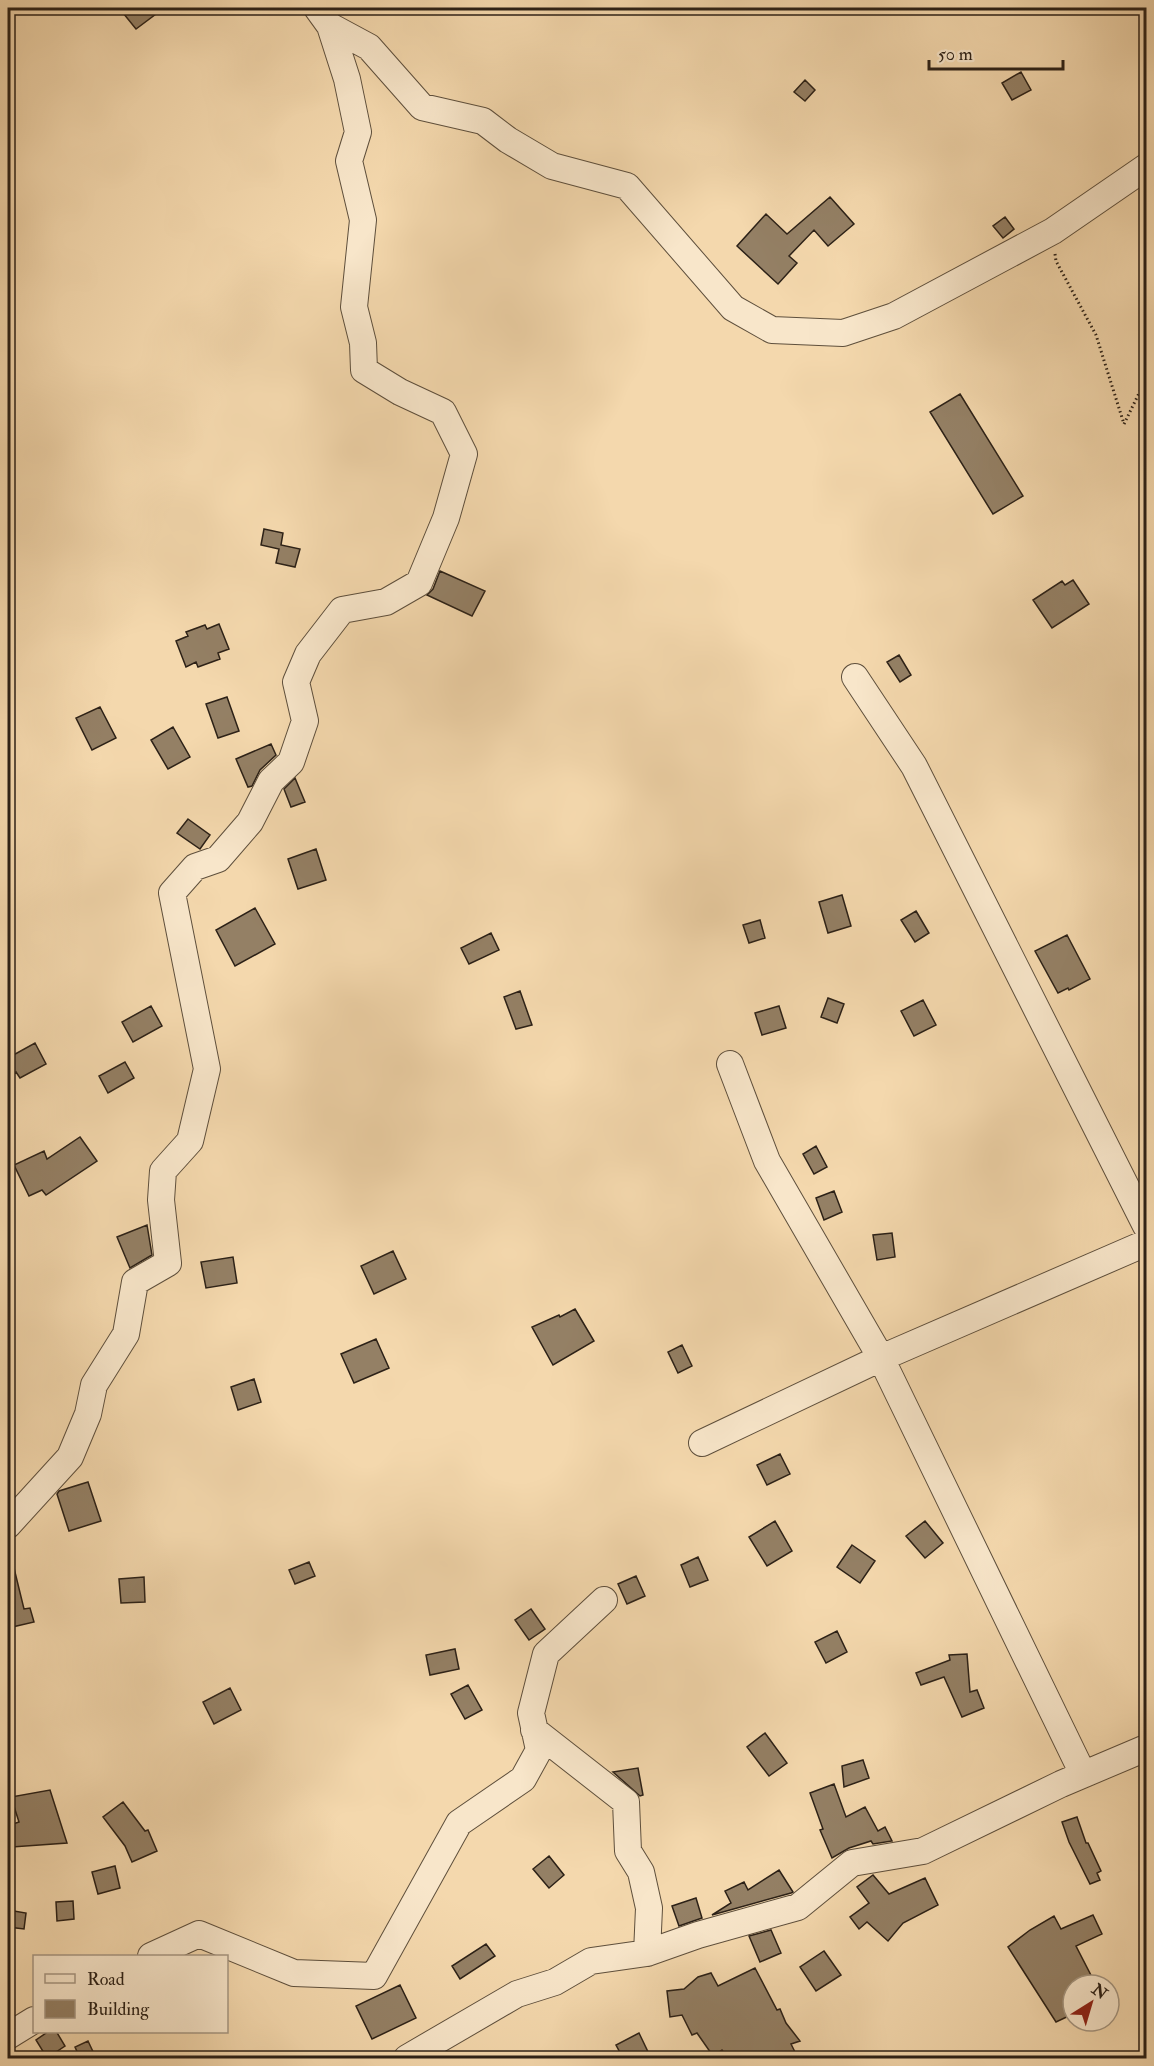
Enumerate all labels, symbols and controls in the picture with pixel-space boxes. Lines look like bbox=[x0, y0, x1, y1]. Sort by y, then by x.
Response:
scale bar bbox=[929, 33, 1062, 71]
text: 50 m bbox=[938, 43, 973, 66]
legend bbox=[33, 1955, 228, 2033]
text: Road bbox=[87, 1968, 125, 1991]
north arrow bbox=[1061, 1973, 1121, 2033]
text: N bbox=[1087, 1979, 1112, 2005]
text: Building bbox=[87, 1998, 150, 2021]

